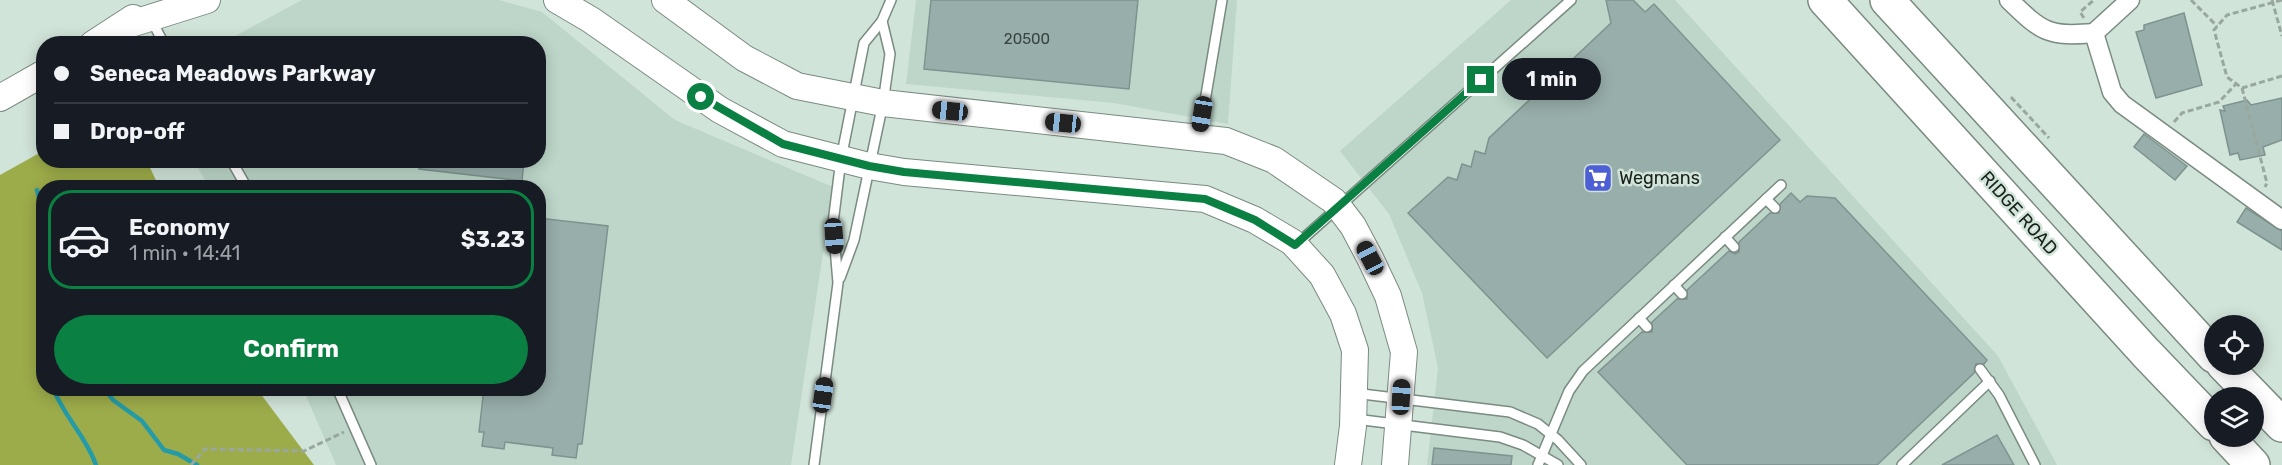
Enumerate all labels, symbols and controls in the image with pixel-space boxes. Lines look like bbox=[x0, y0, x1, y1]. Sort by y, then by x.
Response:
house number: 20500 bbox=[1004, 30, 1050, 48]
callout: 1 min bbox=[1502, 59, 1601, 101]
text: Seneca Meadows Parkway bbox=[90, 60, 376, 87]
route end bbox=[1467, 66, 1494, 93]
text: 1 min bbox=[1526, 67, 1577, 91]
route start bbox=[687, 83, 714, 110]
car bbox=[1190, 95, 1214, 133]
car bbox=[931, 100, 969, 122]
car bbox=[1044, 112, 1082, 134]
text: Drop-off bbox=[90, 118, 185, 145]
supermarket icon: Wegmans bbox=[1582, 162, 1614, 194]
place label: Wegmans bbox=[1619, 167, 1700, 189]
street label: RIDGE ROAD bbox=[1976, 167, 2062, 259]
icon: car bbox=[57, 213, 111, 267]
text: Economy bbox=[129, 214, 230, 241]
car bbox=[824, 217, 844, 255]
text: $3.23 bbox=[461, 226, 525, 253]
car bbox=[1354, 238, 1386, 278]
text: 1 min · 14:41 bbox=[129, 241, 240, 265]
button: Confirm bbox=[54, 315, 528, 384]
map controls bbox=[2204, 315, 2264, 447]
button: locate bbox=[2204, 315, 2264, 375]
car bbox=[812, 376, 834, 414]
car bbox=[1391, 379, 1411, 415]
button: layers bbox=[2204, 387, 2264, 447]

